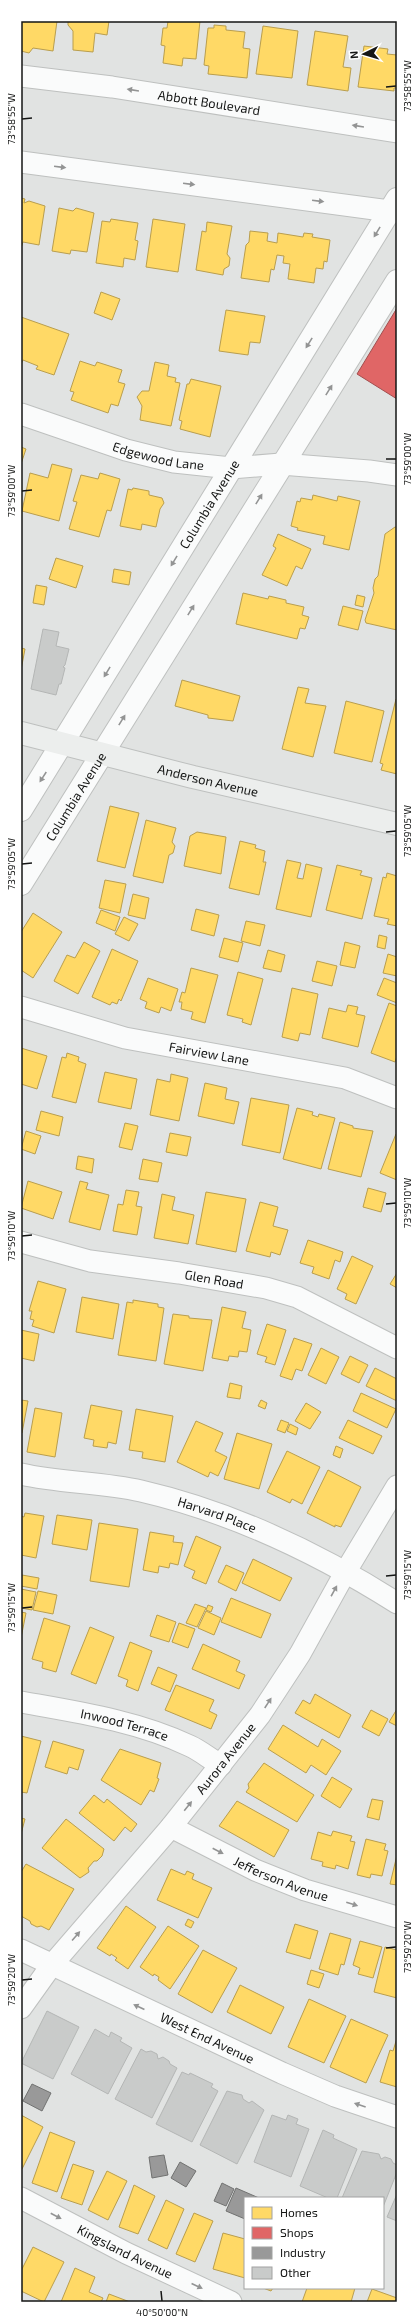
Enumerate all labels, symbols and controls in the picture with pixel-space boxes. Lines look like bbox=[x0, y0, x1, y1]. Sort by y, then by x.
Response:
north arrow bbox=[344, 34, 384, 74]
text: N bbox=[347, 50, 360, 59]
text: 73°58'55"W bbox=[401, 60, 413, 112]
street label: Abbott Boulevard bbox=[157, 86, 261, 118]
one-way arrow bbox=[127, 87, 139, 93]
text: 73°58'55"W bbox=[5, 93, 17, 145]
one-way arrow bbox=[352, 123, 365, 129]
one-way arrow bbox=[54, 164, 66, 171]
one-way arrow bbox=[183, 181, 195, 187]
one-way arrow bbox=[311, 198, 324, 204]
one-way arrow bbox=[373, 226, 380, 238]
one-way arrow bbox=[305, 337, 312, 349]
one-way arrow bbox=[326, 384, 333, 396]
text: 73°59'00"W bbox=[401, 432, 413, 485]
street label: Edgewood Lane bbox=[111, 438, 205, 473]
street label: Columbia Avenue bbox=[176, 457, 243, 552]
text: 73°59'00"W bbox=[5, 464, 17, 517]
one-way arrow bbox=[256, 493, 263, 505]
one-way arrow bbox=[171, 555, 178, 567]
one-way arrow bbox=[187, 605, 195, 615]
one-way arrow bbox=[103, 667, 111, 677]
one-way arrow bbox=[119, 714, 126, 726]
street label: Columbia Avenue bbox=[42, 749, 109, 844]
street label: Anderson Avenue bbox=[156, 760, 260, 800]
one-way arrow bbox=[39, 771, 46, 783]
text: 73°59'05"W bbox=[401, 805, 413, 857]
text: 73°59'05"W bbox=[5, 838, 17, 890]
street label: Fairview Lane bbox=[168, 1038, 250, 1068]
text: 73°59'10"W bbox=[401, 1177, 413, 1228]
text: 73°59'10"W bbox=[5, 1210, 17, 1261]
street label: Glen Road bbox=[183, 1266, 245, 1292]
street label: Harvard Place bbox=[176, 1493, 259, 1536]
text: 73°59'15"W bbox=[401, 1550, 413, 1600]
text: 73°59'15"W bbox=[5, 1583, 17, 1633]
one-way arrow bbox=[331, 1585, 337, 1597]
one-way arrow bbox=[264, 1698, 272, 1708]
street label: Inwood Terrace bbox=[79, 1705, 171, 1744]
street label: Aurora Avenue bbox=[192, 1719, 259, 1797]
one-way arrow bbox=[184, 1800, 193, 1811]
one-way arrow bbox=[213, 1848, 224, 1855]
street label: Jefferson Avenue bbox=[231, 1853, 330, 1904]
one-way arrow bbox=[346, 1901, 358, 1907]
text: 73°59'20"W bbox=[401, 1920, 413, 1973]
one-way arrow bbox=[72, 1931, 81, 1942]
text: 73°59'20"W bbox=[5, 1953, 17, 2006]
one-way arrow bbox=[133, 2004, 145, 2010]
street label: West End Avenue bbox=[158, 2009, 257, 2067]
one-way arrow bbox=[354, 2101, 366, 2107]
legend bbox=[244, 2197, 384, 2289]
text: Homes bbox=[280, 2205, 318, 2219]
one-way arrow bbox=[50, 2213, 61, 2219]
street label: Kingsland Avenue bbox=[75, 2221, 175, 2282]
text: Shops bbox=[280, 2225, 314, 2239]
text: Industry bbox=[280, 2245, 326, 2259]
text: Other bbox=[280, 2265, 311, 2279]
one-way arrow bbox=[192, 2283, 203, 2289]
text: 40°50'00"N bbox=[136, 2306, 188, 2318]

